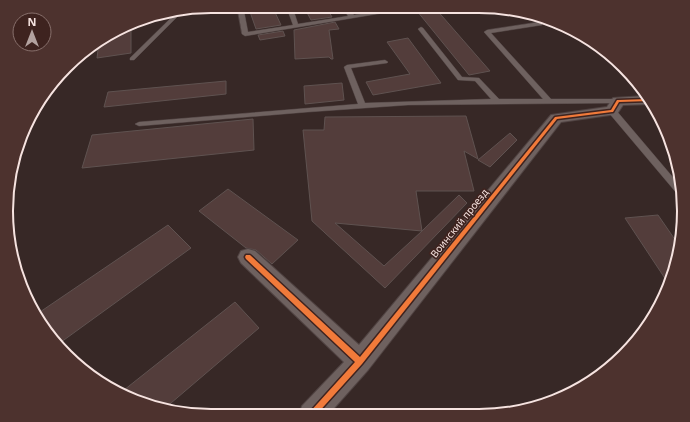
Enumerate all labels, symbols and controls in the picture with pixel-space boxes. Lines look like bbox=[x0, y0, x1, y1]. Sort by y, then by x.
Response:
north arrow bbox=[12, 12, 52, 52]
text: N bbox=[28, 14, 36, 29]
street label: Воинский проезд bbox=[427, 186, 491, 260]

